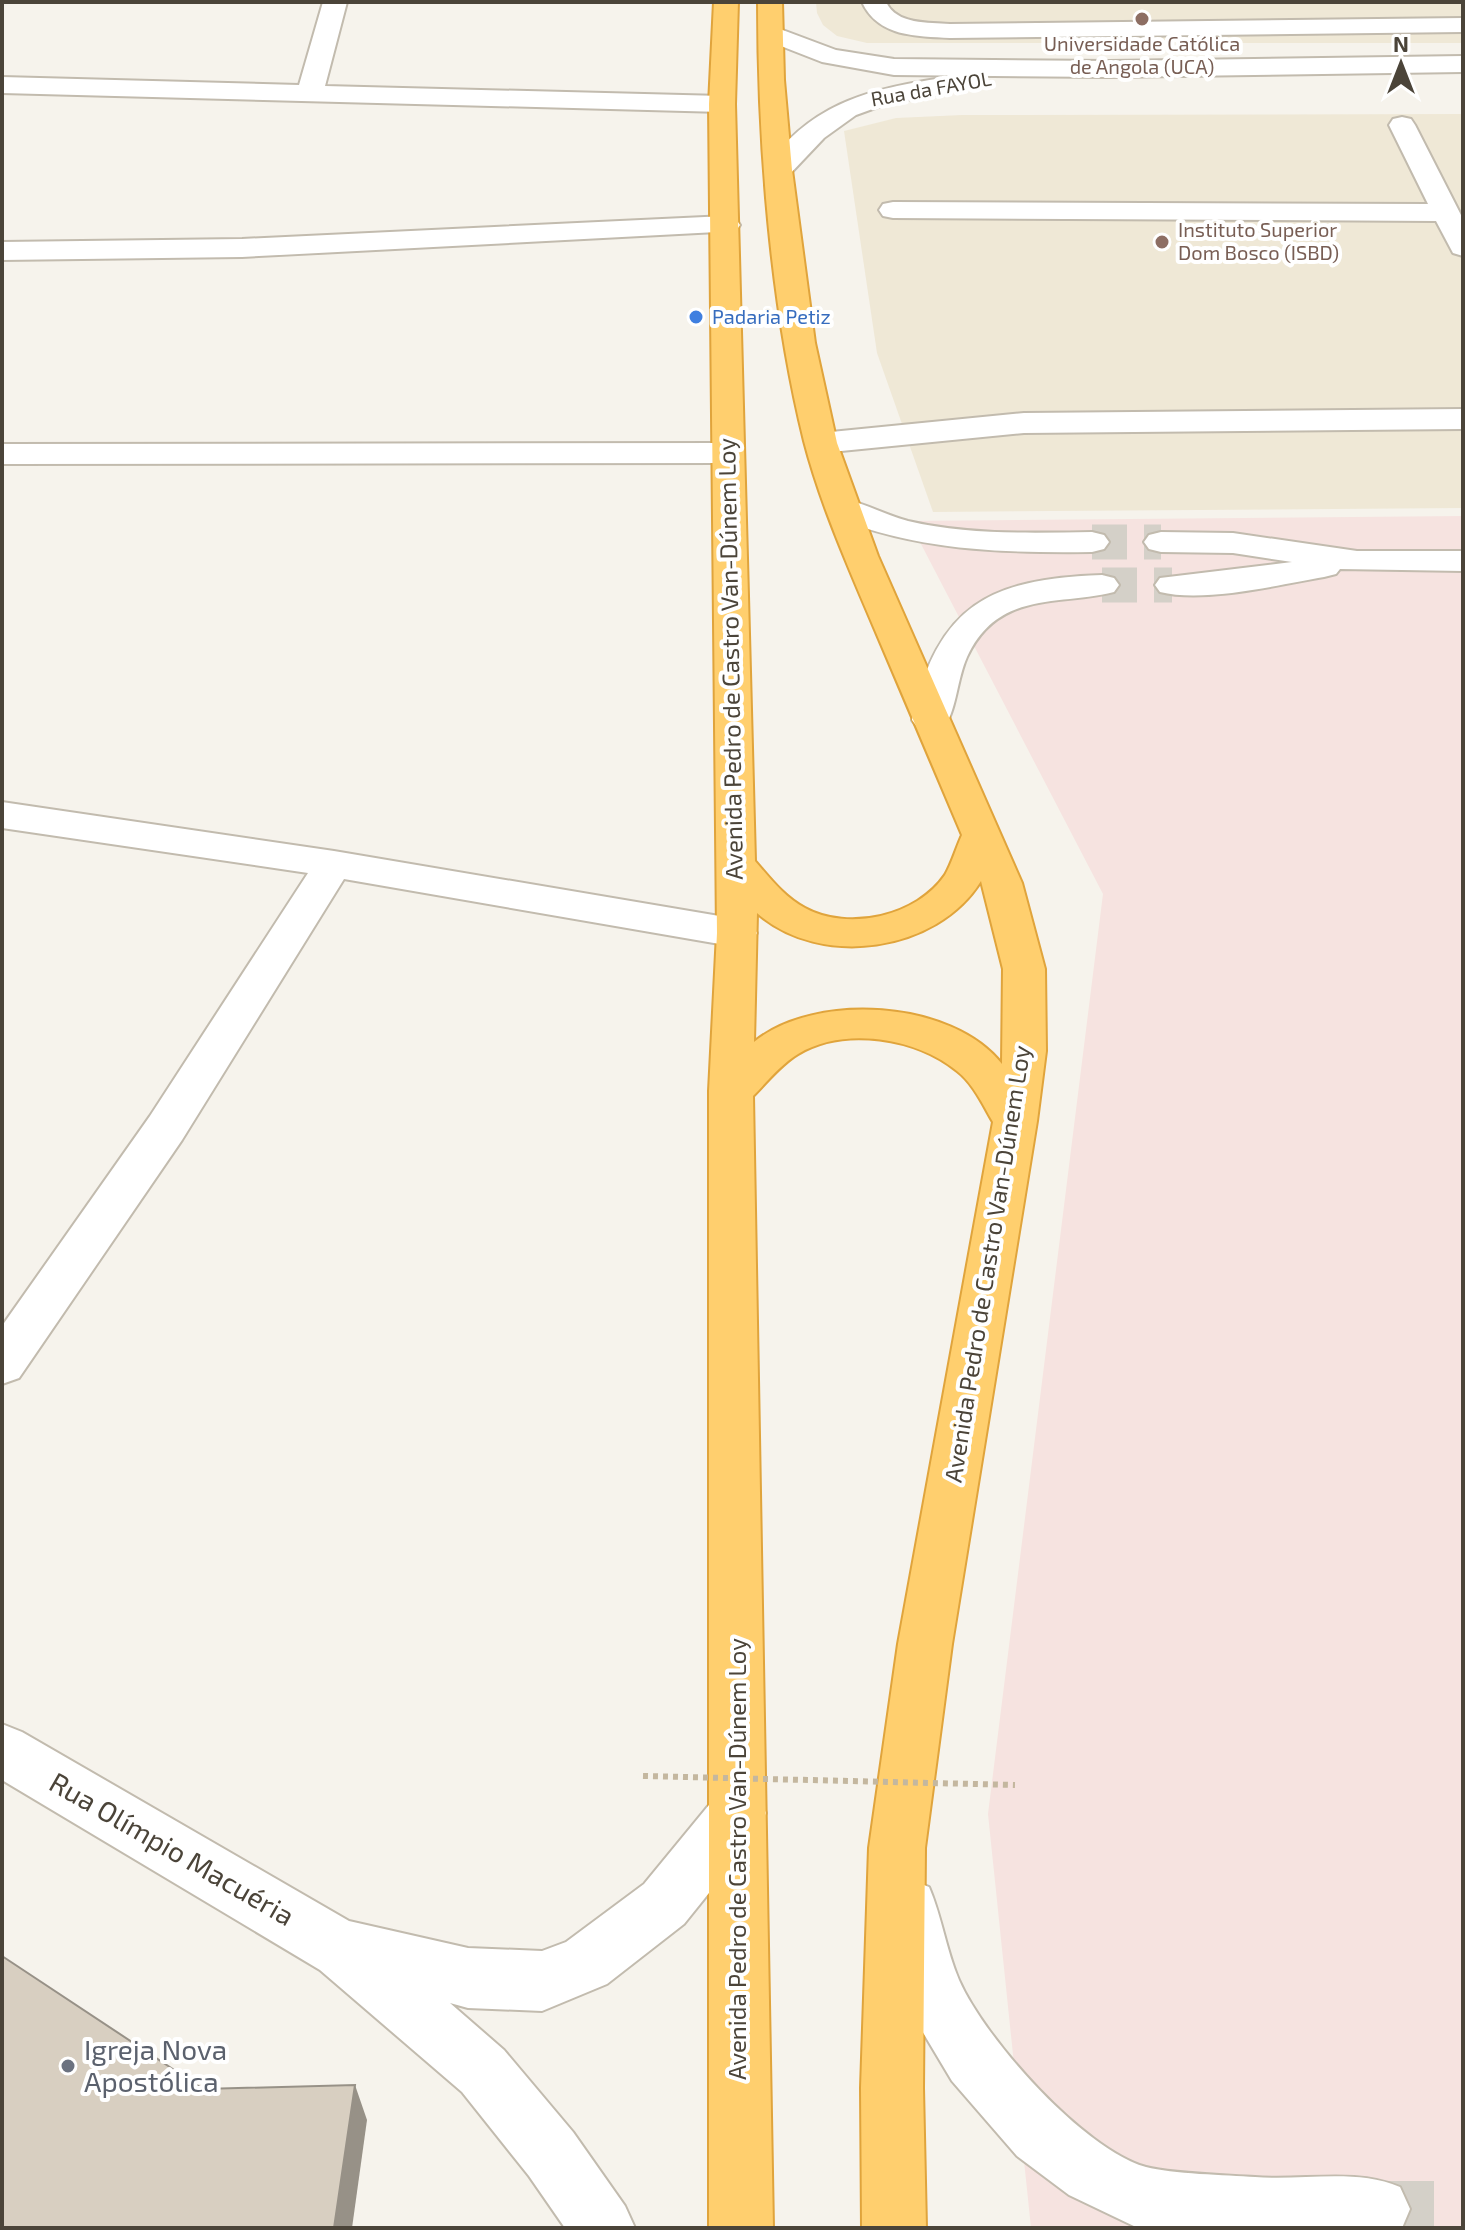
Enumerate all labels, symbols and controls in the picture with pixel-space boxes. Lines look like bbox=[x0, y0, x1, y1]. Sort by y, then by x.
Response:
marker: Universidade Católica de Angola (UCA) bbox=[1133, 10, 1151, 28]
north arrow bbox=[1361, 24, 1441, 104]
text: N bbox=[1393, 30, 1409, 56]
place label: Universidade Católica de Angola (UCA) bbox=[1044, 31, 1240, 78]
street label: Rua da FAYOL bbox=[869, 66, 993, 110]
place label: Instituto Superior Dom Bosco (ISBD) bbox=[1178, 217, 1339, 264]
marker: Instituto Superior Dom Bosco (ISBD) bbox=[1153, 233, 1171, 251]
place label: Padaria Petiz bbox=[712, 304, 831, 328]
marker: Padaria Petiz bbox=[687, 308, 705, 326]
street label: Avenida Pedro de Castro Van-Dúnem Loy bbox=[711, 437, 748, 880]
street label: Avenida Pedro de Castro Van-Dúnem Loy bbox=[938, 1043, 1035, 1484]
street label: Avenida Pedro de Castro Van-Dúnem Loy bbox=[722, 1638, 751, 2080]
street label: Rua Olímpio Macuéria bbox=[44, 1764, 301, 1932]
place label: Igreja Nova Apostólica bbox=[84, 2032, 227, 2098]
marker: Igreja Nova Apostólica bbox=[59, 2057, 77, 2075]

